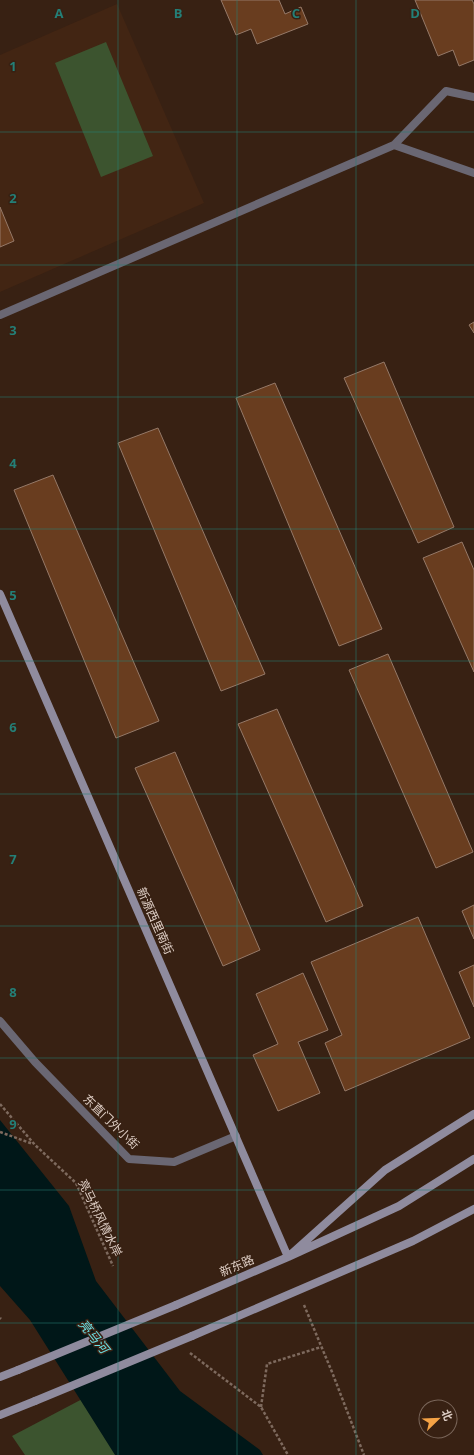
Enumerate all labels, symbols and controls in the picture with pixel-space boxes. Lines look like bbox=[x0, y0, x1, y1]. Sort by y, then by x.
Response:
text: A bbox=[55, 4, 64, 22]
text: B bbox=[174, 4, 183, 22]
text: C bbox=[292, 4, 300, 22]
text: D bbox=[410, 4, 420, 22]
text: 1 bbox=[9, 57, 17, 75]
text: 2 bbox=[9, 189, 17, 207]
text: 3 bbox=[9, 321, 17, 339]
text: 4 bbox=[9, 454, 17, 472]
text: 5 bbox=[9, 586, 17, 604]
text: 6 bbox=[9, 718, 17, 736]
text: 7 bbox=[9, 850, 17, 868]
street label: 新源西里南街 bbox=[133, 884, 178, 957]
text: 8 bbox=[9, 983, 17, 1001]
street label: 东直门外小街 bbox=[80, 1091, 143, 1153]
text: 9 bbox=[9, 1115, 17, 1133]
street label: 亮马桥风情水岸 bbox=[74, 1176, 127, 1259]
street label: 新东路 bbox=[217, 1251, 257, 1280]
water label: 亮马河 bbox=[75, 1315, 115, 1359]
north arrow bbox=[418, 1399, 458, 1439]
text: 北 bbox=[439, 1407, 457, 1423]

